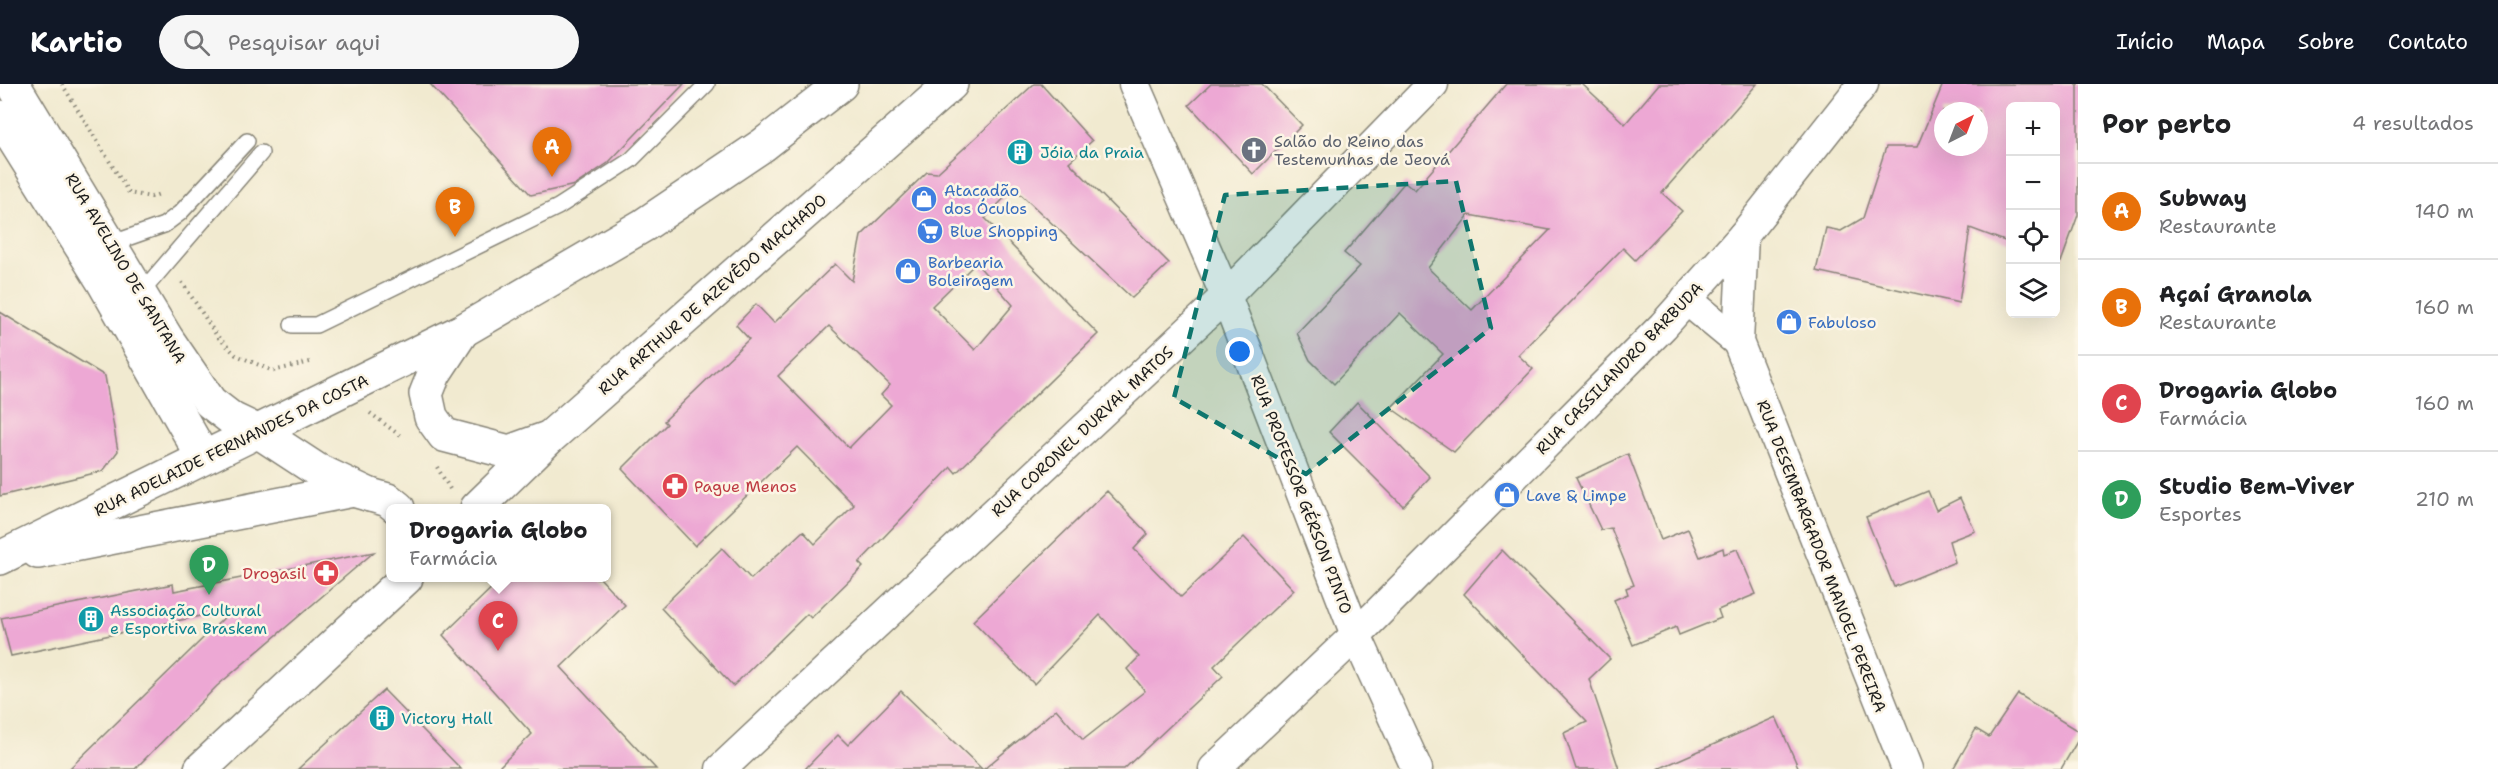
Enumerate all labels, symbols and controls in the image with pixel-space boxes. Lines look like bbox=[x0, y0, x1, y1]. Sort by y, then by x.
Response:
search box bbox=[159, 15, 579, 69]
text: Kartio bbox=[30, 23, 123, 61]
icon: search bbox=[180, 26, 213, 59]
text: Pesquisar aqui bbox=[228, 28, 381, 57]
text: Início bbox=[2116, 28, 2174, 56]
text: Mapa bbox=[2207, 28, 2265, 56]
text: Sobre bbox=[2298, 28, 2355, 56]
text: Contato bbox=[2388, 28, 2468, 56]
north arrow bbox=[1934, 102, 1988, 156]
map controls bbox=[2006, 102, 2060, 318]
button: + bbox=[2006, 102, 2060, 156]
text: Por perto bbox=[2102, 106, 2231, 141]
text: 4 resultados bbox=[2352, 110, 2474, 136]
pin: A bbox=[532, 128, 572, 177]
place label: Salão do Reino das Testemunhas de Jeová bbox=[1274, 131, 1450, 170]
church icon: Salão do Reino das Testemunhas de Jeová bbox=[1239, 135, 1269, 165]
building icon: Jóia da Praia bbox=[1005, 137, 1035, 167]
place label: Jóia da Praia bbox=[1040, 142, 1144, 163]
button: − bbox=[2006, 156, 2060, 210]
street label: RUA AVELINO DE SANTANA bbox=[60, 169, 191, 367]
place label: Atacadão dos Óculos bbox=[944, 180, 1027, 219]
shop icon: Atacadão dos Óculos bbox=[909, 184, 939, 214]
text: Subway bbox=[2159, 184, 2247, 213]
pin: B bbox=[436, 188, 474, 237]
street label: RUA ARTHUR DE AZEVÊDO MACHADO bbox=[594, 189, 831, 399]
text: A bbox=[2114, 198, 2129, 224]
text: 140 m bbox=[2415, 198, 2474, 224]
button: locate bbox=[2006, 210, 2060, 264]
text: Restaurante bbox=[2159, 213, 2277, 239]
supermarket icon: Blue Shopping bbox=[915, 216, 945, 246]
place label: Blue Shopping bbox=[950, 221, 1058, 242]
place label: Barbearia Boleiragem bbox=[928, 252, 1014, 291]
shop icon: Barbearia Boleiragem bbox=[893, 256, 923, 286]
button: layers bbox=[2006, 264, 2060, 318]
street label: RUA CASSILANDRO BARBUDA bbox=[1531, 278, 1707, 459]
text: Açaí Granola bbox=[2159, 280, 2312, 309]
text: B bbox=[2115, 294, 2128, 320]
text: 160 m bbox=[2415, 294, 2474, 320]
shop icon: Fabuloso bbox=[1774, 307, 1804, 337]
text: Restaurante bbox=[2159, 309, 2277, 335]
place label: Fabuloso bbox=[1808, 312, 1876, 333]
your location bbox=[1225, 337, 1254, 366]
street label: RUA CORONEL DURVAL MATOS bbox=[987, 341, 1178, 521]
street label: RUA ADELAIDE FERNANDES DA COSTA bbox=[91, 370, 372, 521]
street label: RUA PROFESSOR GÉRSON PINTO bbox=[1246, 372, 1357, 617]
text: Drogaria Globo bbox=[2159, 376, 2337, 405]
text: C bbox=[2115, 390, 2128, 416]
text: 160 m bbox=[2415, 390, 2474, 416]
street label: RUA DESEMBARGADOR MANOEL PEREIRA bbox=[1752, 397, 1891, 715]
text: Farmácia bbox=[2159, 405, 2247, 431]
pharmacy icon: Pague Menos bbox=[660, 471, 690, 501]
text: Studio Bem-Viver bbox=[2159, 472, 2355, 501]
place label: Pague Menos bbox=[694, 476, 797, 497]
shop icon: Lave & Limpe bbox=[1492, 480, 1522, 510]
place label: Lave & Limpe bbox=[1526, 485, 1627, 506]
text: D bbox=[2114, 486, 2129, 512]
text: 210 m bbox=[2415, 486, 2474, 512]
text: Esportes bbox=[2159, 501, 2242, 527]
popup bbox=[386, 504, 611, 582]
text: Drogaria Globo bbox=[409, 516, 588, 545]
text: Farmácia bbox=[409, 545, 497, 571]
pin: D bbox=[190, 546, 228, 595]
pharmacy icon: Drogasil bbox=[311, 558, 341, 588]
place label: Drogasil bbox=[243, 563, 306, 584]
place label: Associação Cultural e Esportiva Braskem bbox=[110, 600, 267, 639]
pin: C bbox=[478, 602, 518, 651]
building icon: Associação Cultural e Esportiva Braskem bbox=[76, 604, 106, 634]
building icon: Victory Hall bbox=[367, 703, 397, 733]
place label: Victory Hall bbox=[401, 708, 493, 729]

